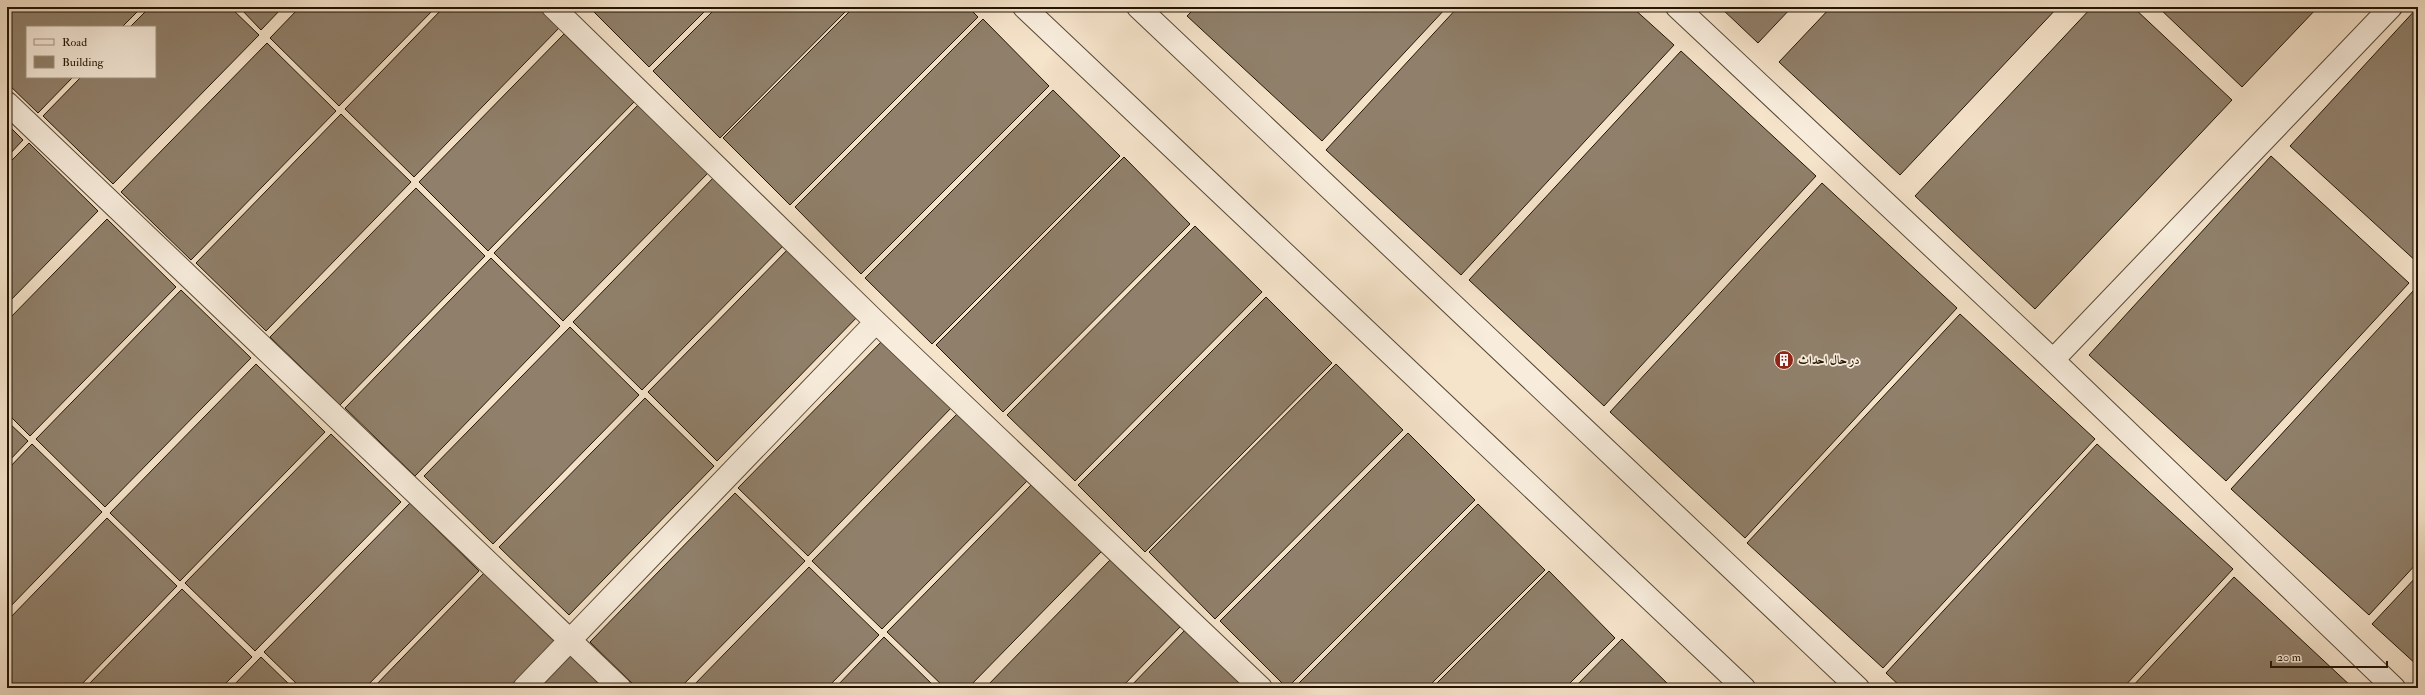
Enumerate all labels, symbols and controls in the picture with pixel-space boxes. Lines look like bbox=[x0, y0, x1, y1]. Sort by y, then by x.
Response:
legend bbox=[26, 26, 156, 78]
text: Road bbox=[62, 35, 87, 50]
text: Building bbox=[62, 55, 105, 70]
building icon: در حال احداث bbox=[1773, 349, 1795, 371]
place label: در حال احداث bbox=[1798, 353, 1860, 368]
scale bar bbox=[2271, 643, 2387, 669]
text: 20 m bbox=[2277, 650, 2302, 665]

